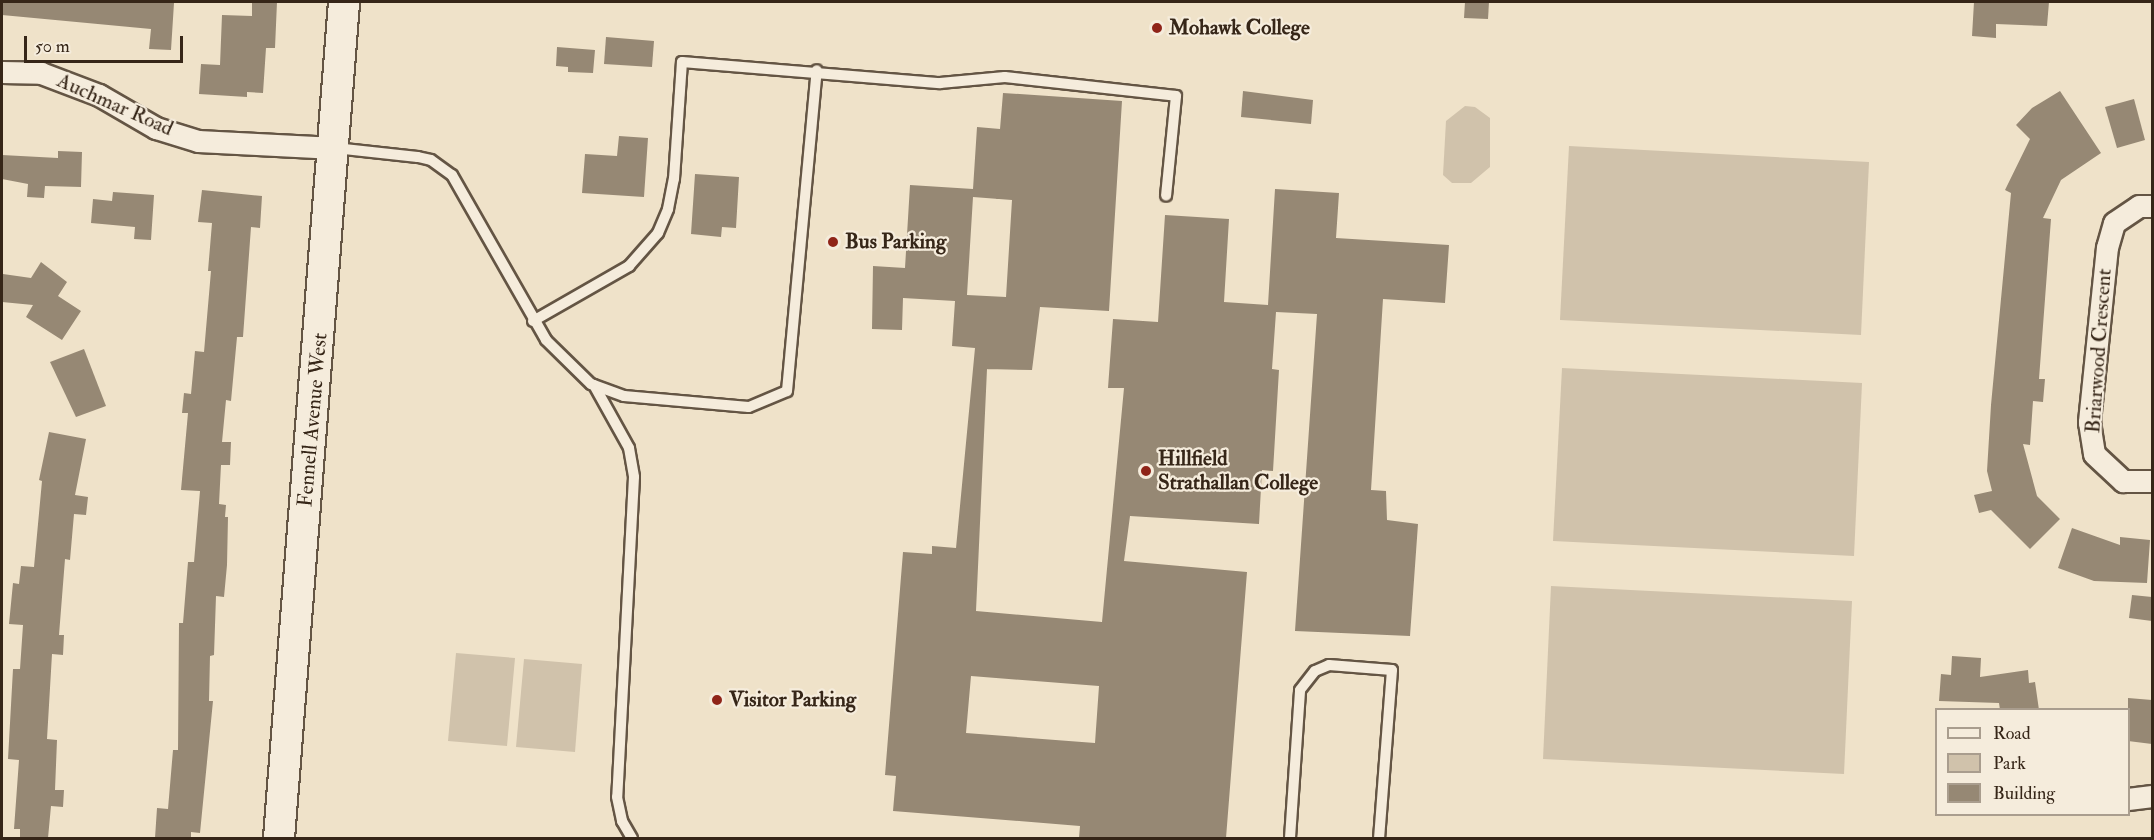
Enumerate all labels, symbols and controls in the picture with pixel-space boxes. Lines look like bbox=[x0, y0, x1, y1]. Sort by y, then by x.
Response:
place label: Mohawk College bbox=[1169, 15, 1310, 41]
marker: Mohawk College bbox=[1150, 21, 1164, 35]
scale bar bbox=[27, 24, 186, 62]
text: 50 m bbox=[35, 35, 70, 58]
street label: Auchmar Road bbox=[53, 68, 177, 142]
place label: Bus Parking bbox=[845, 229, 946, 255]
marker: Bus Parking bbox=[826, 235, 840, 249]
street label: Briarwood Crescent bbox=[2081, 268, 2117, 434]
street label: Fennell Avenue West bbox=[293, 332, 333, 508]
place label: Hillfield Strathallan College bbox=[1158, 446, 1318, 496]
marker: Hillfield Strathallan College bbox=[1139, 464, 1153, 478]
place label: Visitor Parking bbox=[729, 687, 856, 713]
marker: Visitor Parking bbox=[710, 693, 724, 707]
legend bbox=[1935, 708, 2130, 816]
text: Road bbox=[1993, 722, 2031, 745]
text: Park bbox=[1993, 752, 2026, 775]
text: Building bbox=[1993, 782, 2055, 805]

